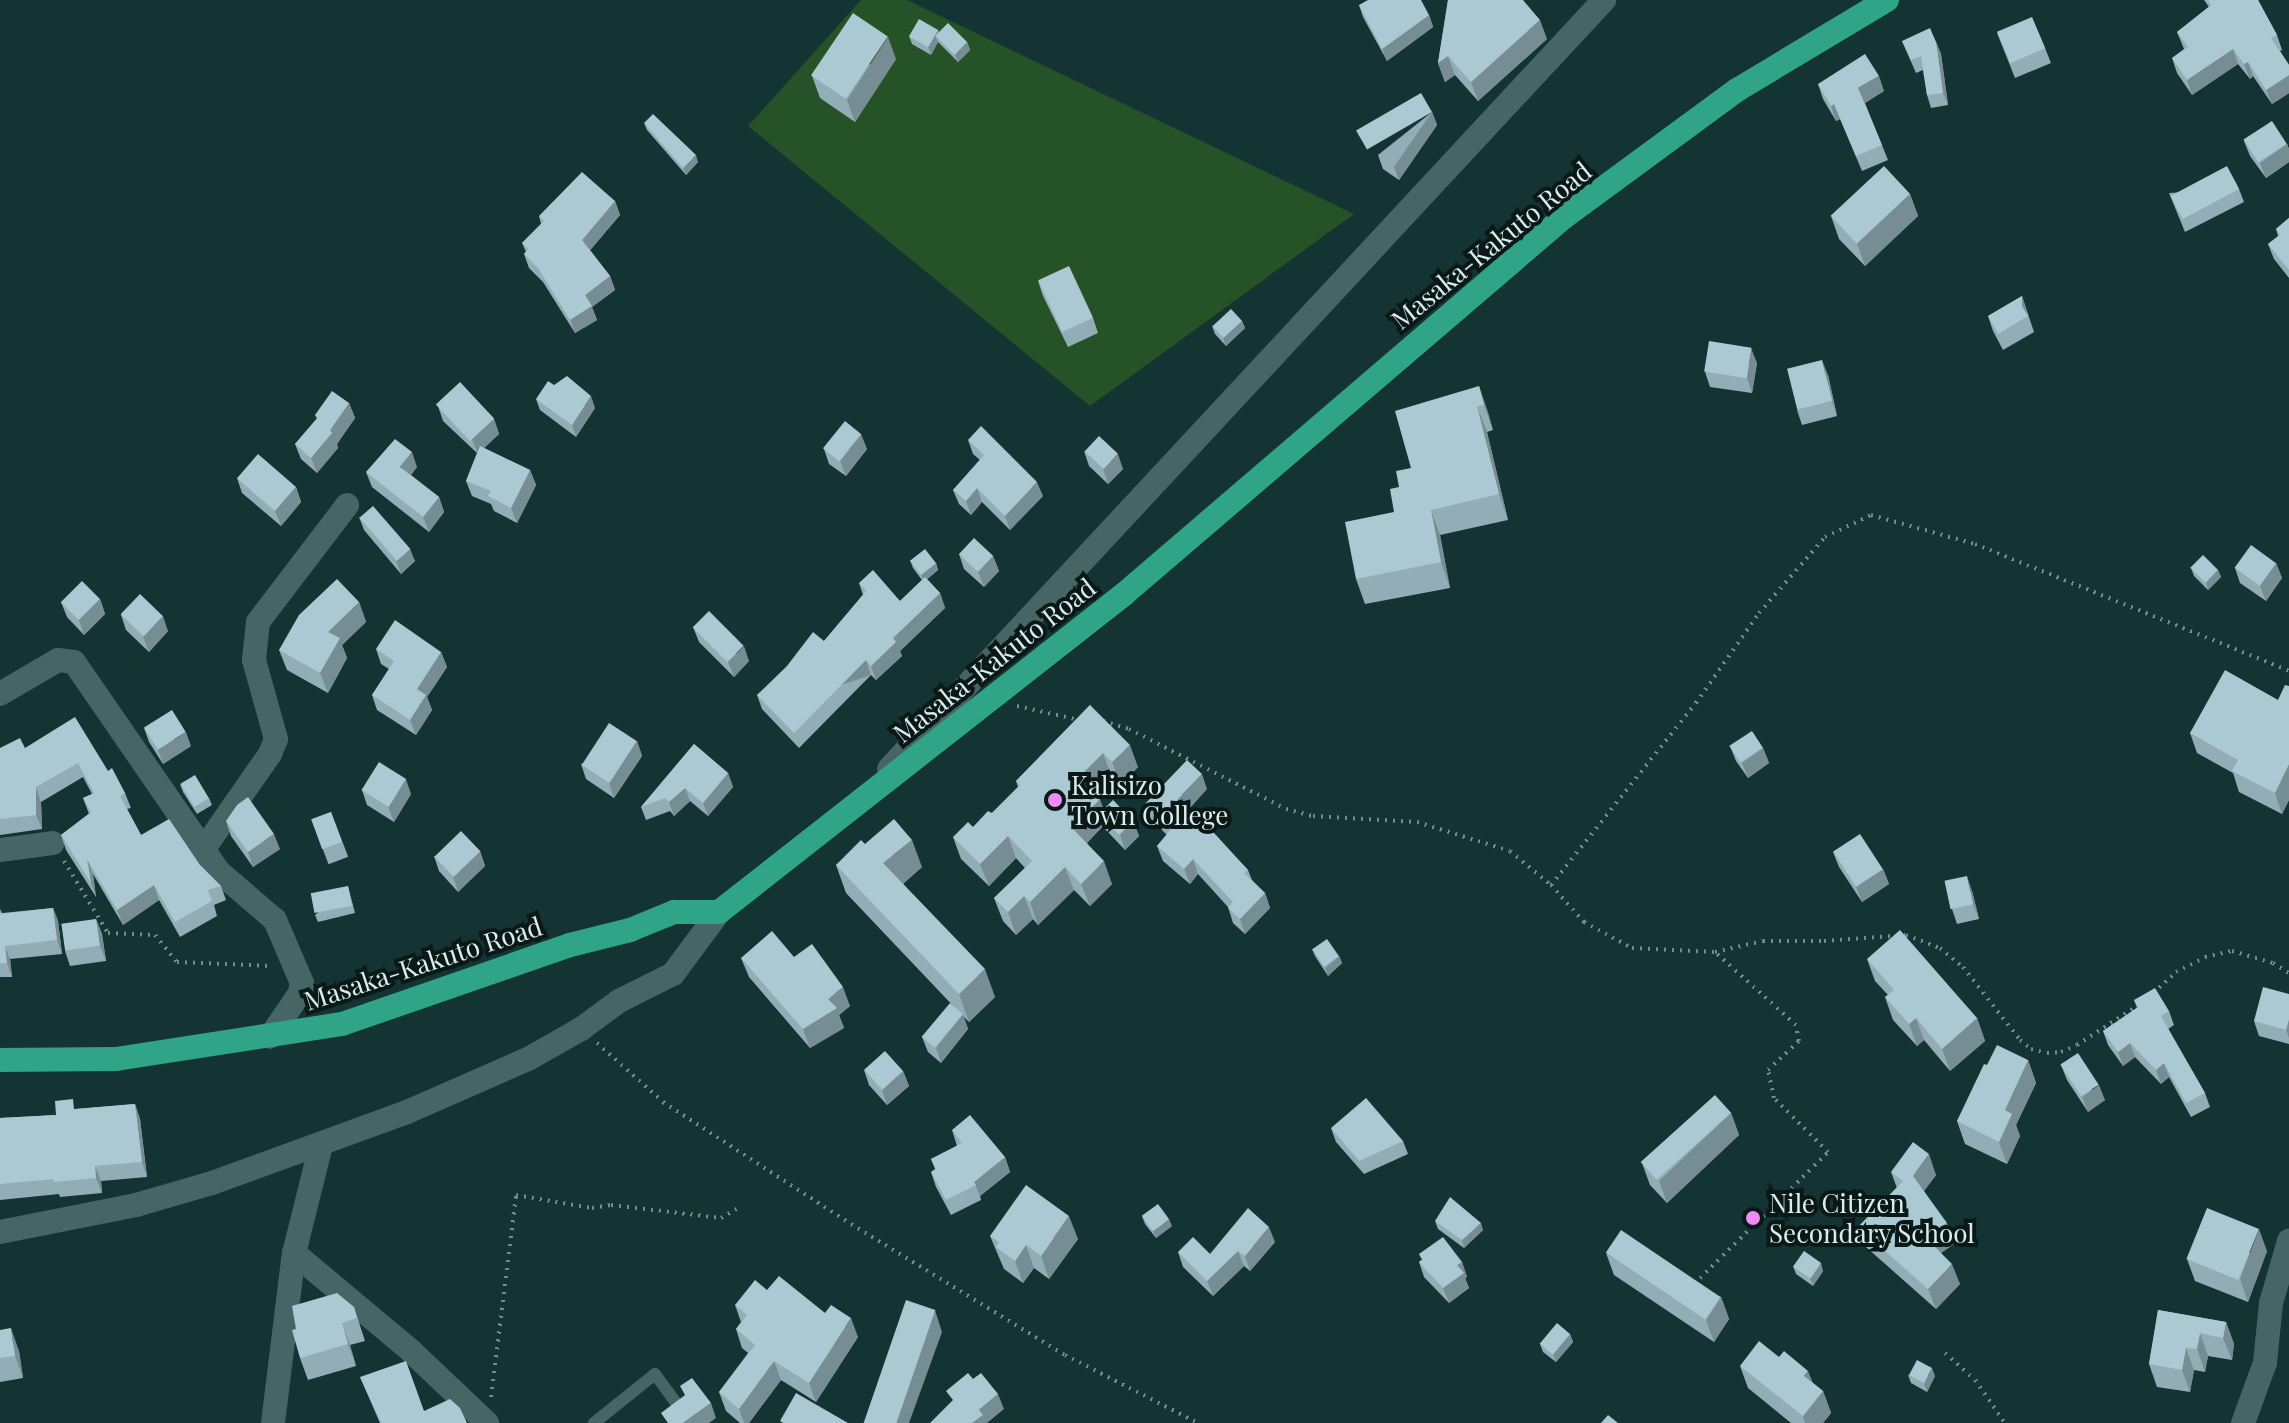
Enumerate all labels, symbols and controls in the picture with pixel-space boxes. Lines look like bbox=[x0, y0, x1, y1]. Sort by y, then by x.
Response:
street label: Masaka-Kakuto Road bbox=[1385, 155, 1597, 335]
street label: Masaka-Kakuto Road bbox=[887, 571, 1101, 749]
place label: Kalisizo Town College bbox=[1071, 769, 1228, 830]
marker: Kalisizo Town College bbox=[1046, 791, 1064, 809]
street label: Masaka-Kakuto Road bbox=[300, 910, 546, 1016]
place label: Nile Citizen Secondary School bbox=[1769, 1187, 1975, 1248]
marker: Nile Citizen Secondary School bbox=[1744, 1209, 1762, 1227]

